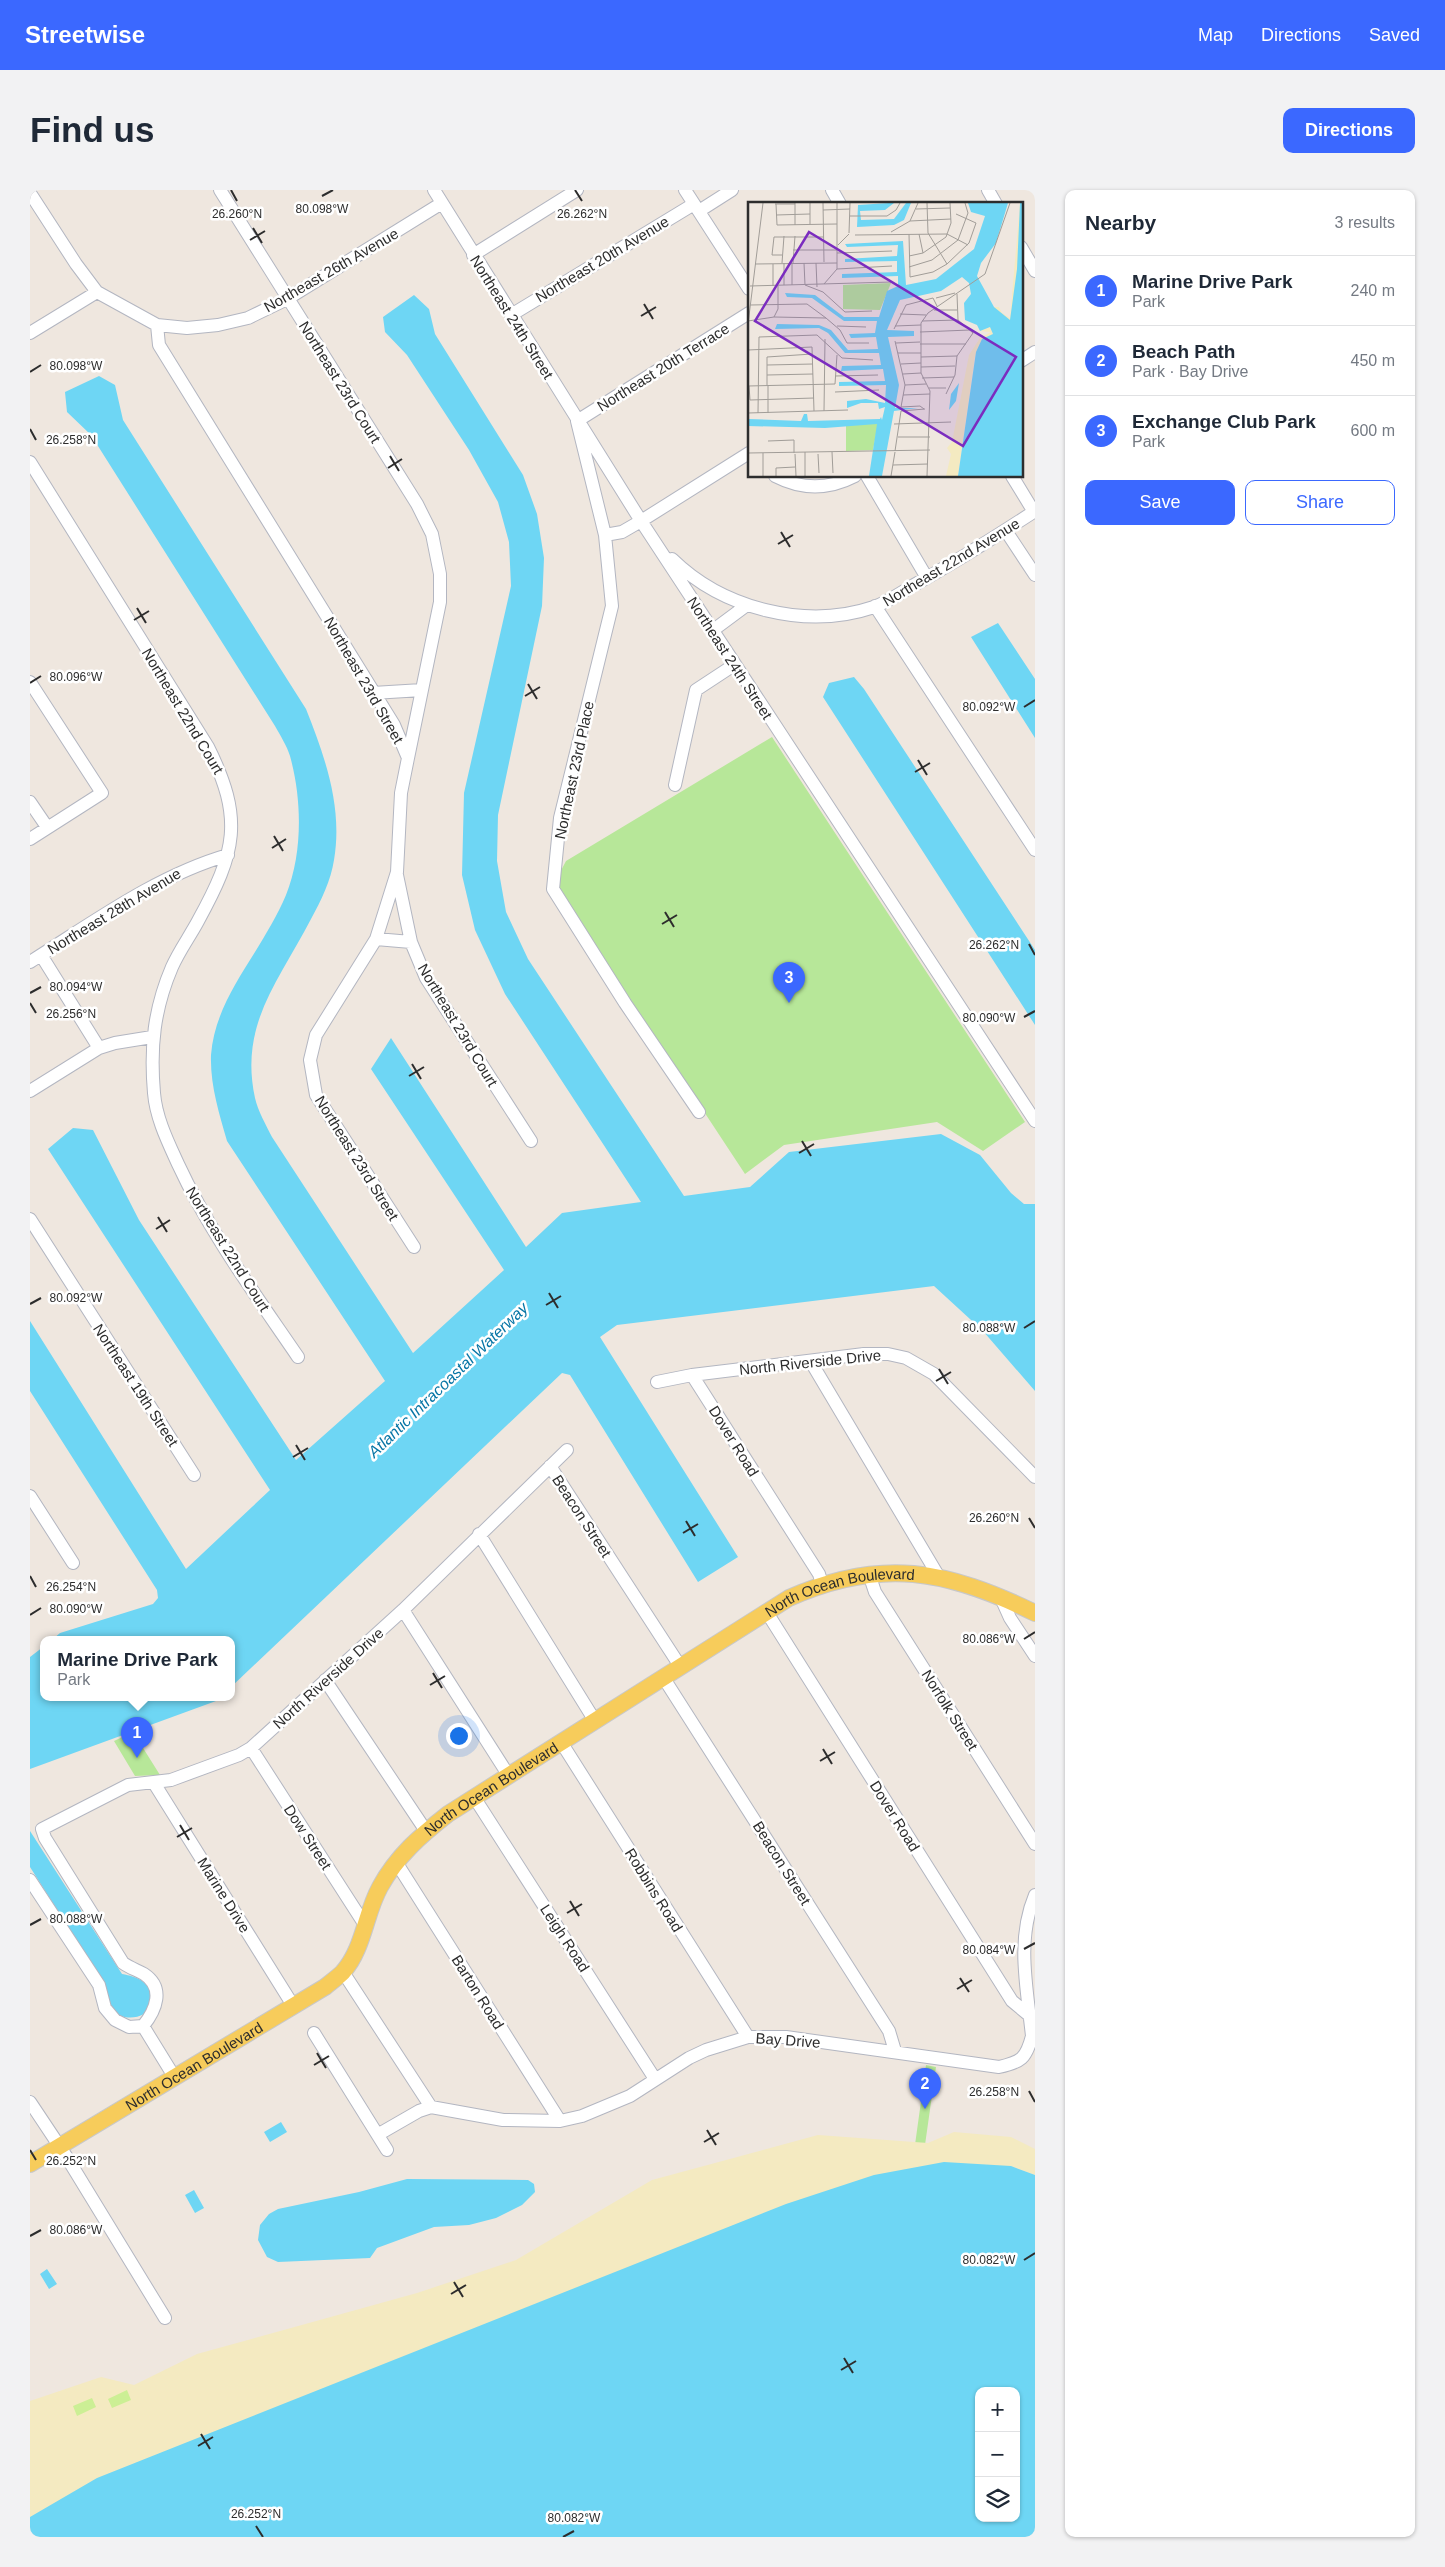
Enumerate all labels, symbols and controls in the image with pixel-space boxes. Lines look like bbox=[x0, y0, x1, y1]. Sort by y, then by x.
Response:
text: Streetwise bbox=[25, 21, 145, 48]
text: Map bbox=[1198, 25, 1233, 45]
text: Directions bbox=[1261, 25, 1341, 45]
text: Saved bbox=[1369, 25, 1420, 45]
button: Directions bbox=[1283, 108, 1415, 153]
text: Find us bbox=[30, 110, 154, 149]
text: 80.098°W bbox=[296, 202, 349, 216]
inset map bbox=[748, 202, 1022, 478]
text: 26.260°N bbox=[212, 207, 262, 221]
text: 26.262°N bbox=[557, 207, 607, 221]
text: Nearby bbox=[1085, 211, 1156, 234]
street label: Northeast 20th Avenue bbox=[532, 212, 672, 306]
text: 3 results bbox=[1335, 214, 1395, 231]
street label: Northeast 26th Avenue bbox=[261, 225, 401, 315]
street label: Northeast 24th Street bbox=[467, 252, 557, 383]
text: Marine Drive Park bbox=[1132, 271, 1293, 292]
text: 1 bbox=[1097, 282, 1105, 299]
text: 240 m bbox=[1351, 282, 1395, 299]
text: Park bbox=[1132, 293, 1165, 310]
street label: Northeast 23rd Court bbox=[296, 318, 385, 447]
street label: Northeast 20th Terrace bbox=[594, 319, 732, 415]
text: Beach Path bbox=[1132, 341, 1235, 362]
text: 2 bbox=[1097, 352, 1105, 369]
text: 450 m bbox=[1351, 352, 1395, 369]
text: 80.098°W bbox=[50, 359, 103, 373]
text: Park · Bay Drive bbox=[1132, 363, 1248, 380]
text: Exchange Club Park bbox=[1132, 411, 1316, 432]
text: 3 bbox=[1097, 422, 1105, 439]
text: 600 m bbox=[1351, 422, 1395, 439]
text: 26.258°N bbox=[46, 433, 96, 447]
text: Park bbox=[1132, 433, 1165, 450]
button: Save bbox=[1085, 480, 1235, 525]
button: Share bbox=[1245, 480, 1395, 525]
street label: Northeast 22nd Avenue bbox=[880, 514, 1022, 610]
street label: Northeast 24th Street bbox=[684, 594, 776, 723]
street label: Northeast 23rd Street bbox=[321, 614, 408, 747]
street label: Northeast 22nd Court bbox=[139, 645, 228, 778]
text: 80.096°W bbox=[50, 670, 103, 684]
street label: Northeast 23rd Place bbox=[551, 699, 597, 841]
text: 80.092°W bbox=[963, 700, 1016, 714]
street label: Northeast 28th Avenue bbox=[44, 864, 184, 958]
text: 26.262°N bbox=[969, 938, 1019, 952]
street label: Northeast 23rd Court bbox=[415, 961, 502, 1090]
pin: 3 bbox=[773, 962, 805, 1003]
text: 80.094°W bbox=[50, 980, 103, 994]
text: 26.256°N bbox=[46, 1007, 96, 1021]
text: 80.090°W bbox=[963, 1011, 1016, 1025]
street label: Northeast 23rd Street bbox=[312, 1093, 403, 1224]
street label: Northeast 22nd Court bbox=[183, 1184, 274, 1315]
text: 80.092°W bbox=[50, 1291, 103, 1305]
water label: Atlantic Intracoastal Waterway bbox=[364, 1299, 532, 1461]
street label: Northeast 19th Street bbox=[90, 1321, 182, 1450]
text: 80.088°W bbox=[963, 1321, 1016, 1335]
street label: North Riverside Drive bbox=[738, 1346, 882, 1378]
street label: Dover Road bbox=[706, 1403, 762, 1479]
street label: Beacon Street bbox=[549, 1472, 615, 1561]
text: 26.260°N bbox=[969, 1511, 1019, 1525]
street label: North Ocean Boulevard bbox=[761, 1565, 915, 1620]
text: 26.254°N bbox=[46, 1580, 96, 1594]
text: 80.090°W bbox=[50, 1602, 103, 1616]
street label: North Riverside Drive bbox=[269, 1624, 387, 1732]
text: 80.086°W bbox=[963, 1632, 1016, 1646]
popup bbox=[40, 1636, 235, 1701]
text: Marine Drive Park bbox=[57, 1649, 218, 1670]
street label: Norfolk Street bbox=[918, 1667, 982, 1754]
text: Park bbox=[57, 1671, 90, 1688]
pin: 1 bbox=[121, 1717, 153, 1758]
your location bbox=[446, 1723, 472, 1749]
street label: North Ocean Boulevard bbox=[420, 1738, 561, 1839]
street label: Dover Road bbox=[867, 1778, 923, 1854]
street label: Dow Street bbox=[281, 1801, 336, 1873]
street label: Beacon Street bbox=[750, 1818, 815, 1909]
street label: Robbins Road bbox=[622, 1845, 686, 1935]
street label: Marine Drive bbox=[194, 1854, 254, 1936]
street label: Leigh Road bbox=[537, 1901, 593, 1975]
text: 80.088°W bbox=[50, 1912, 103, 1926]
text: 80.084°W bbox=[963, 1943, 1016, 1957]
street label: Barton Road bbox=[448, 1952, 508, 2032]
street label: North Ocean Boulevard bbox=[122, 2018, 265, 2113]
street label: Bay Drive bbox=[755, 2029, 821, 2051]
pin: 2 bbox=[909, 2068, 941, 2109]
text: 26.258°N bbox=[969, 2085, 1019, 2099]
text: 26.252°N bbox=[46, 2154, 96, 2168]
text: 80.086°W bbox=[50, 2223, 103, 2237]
text: 80.082°W bbox=[963, 2253, 1016, 2267]
map controls bbox=[975, 2387, 1020, 2522]
button: + bbox=[975, 2387, 1020, 2432]
button: − bbox=[975, 2432, 1020, 2477]
button: layers bbox=[975, 2477, 1020, 2522]
text: 26.252°N bbox=[231, 2507, 281, 2521]
text: 80.082°W bbox=[548, 2511, 601, 2525]

